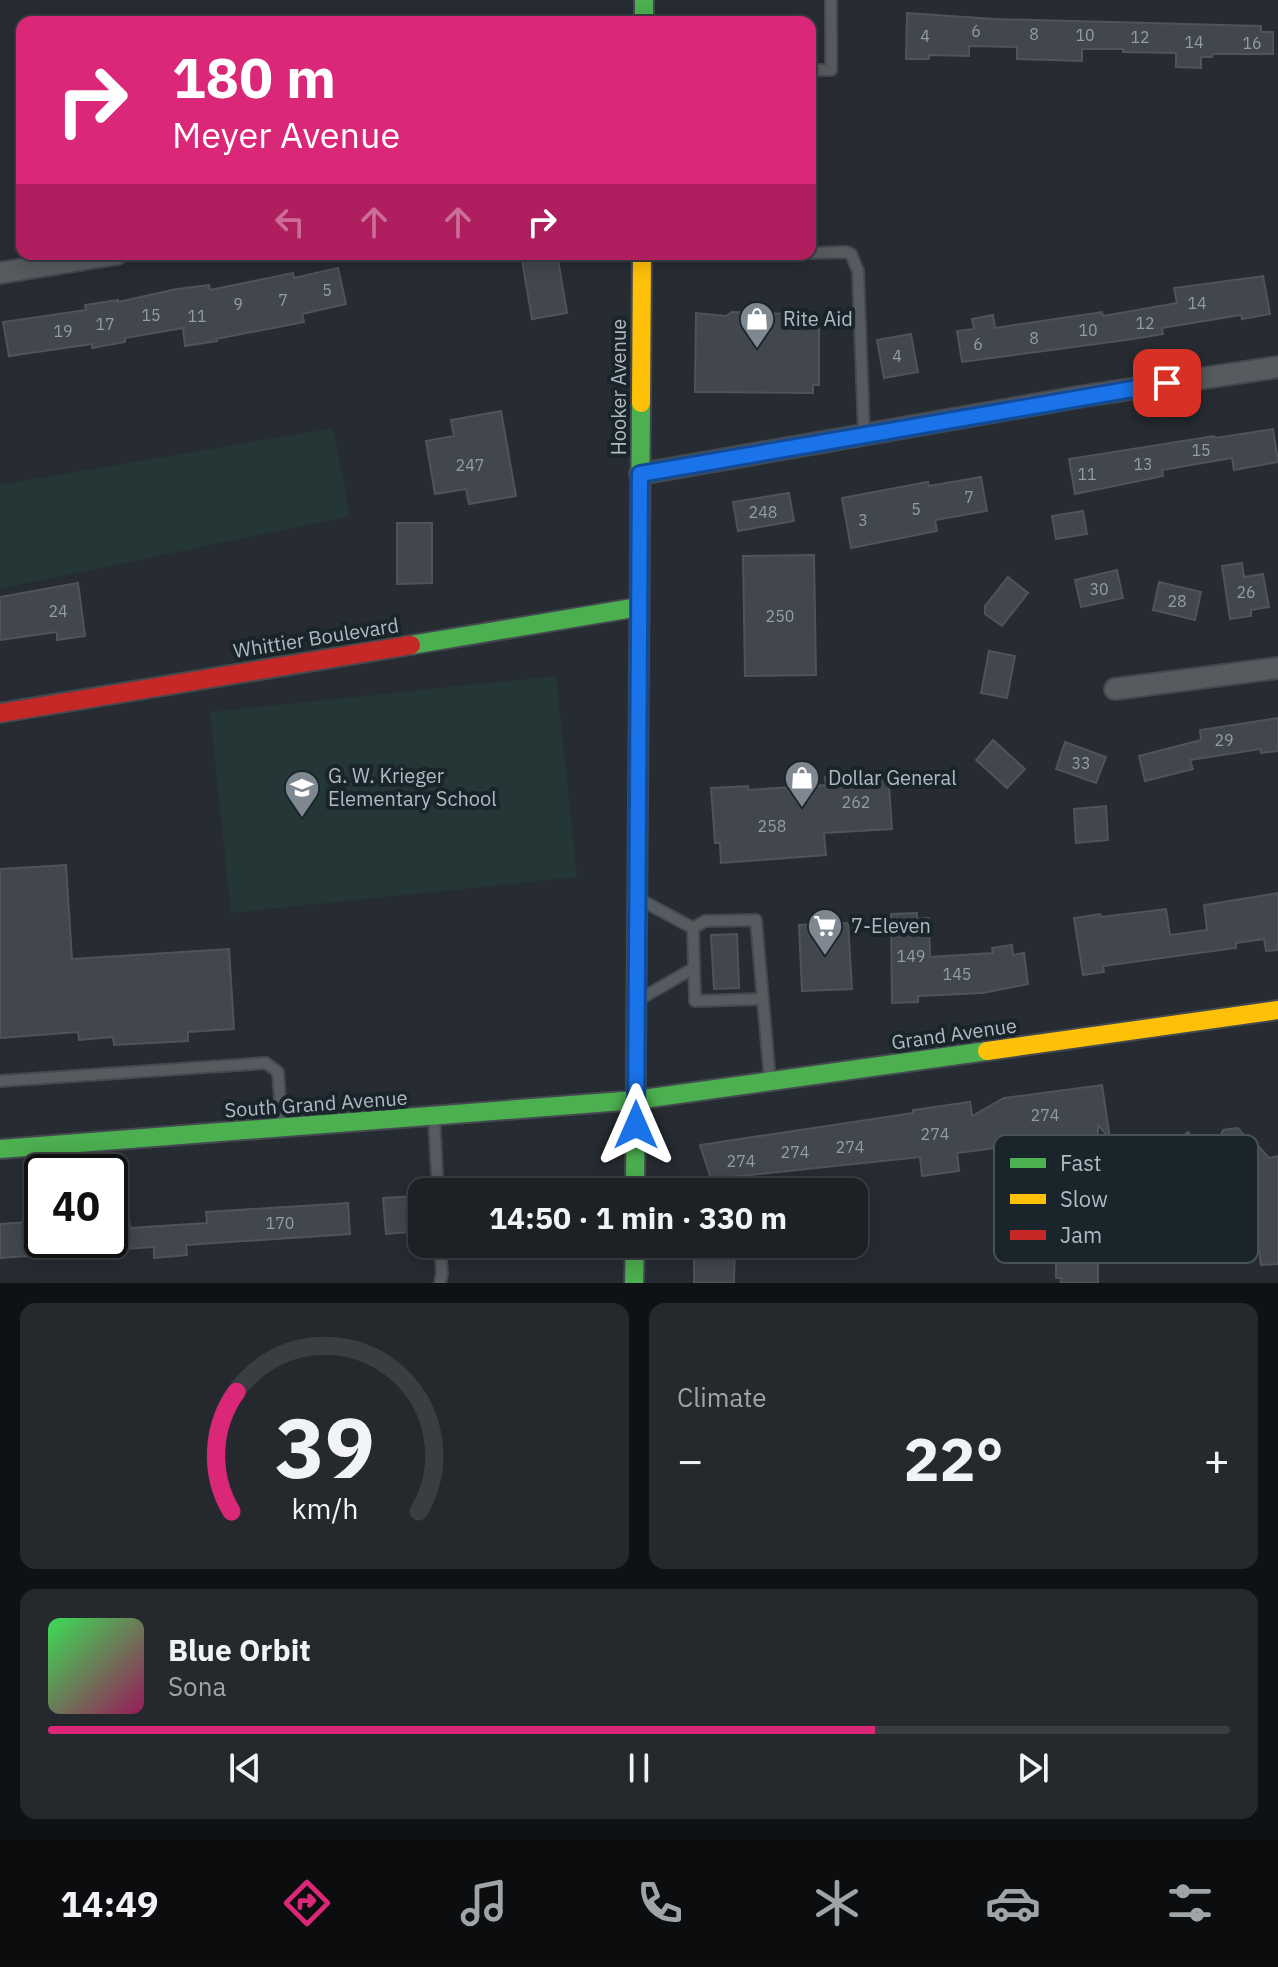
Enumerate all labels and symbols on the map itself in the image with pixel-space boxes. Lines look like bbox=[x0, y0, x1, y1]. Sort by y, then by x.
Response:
house number: 6 bbox=[971, 21, 981, 41]
house number: 8 bbox=[1029, 24, 1039, 44]
house number: 10 bbox=[1075, 25, 1095, 45]
house number: 4 bbox=[920, 26, 930, 46]
house number: 12 bbox=[1130, 27, 1150, 47]
house number: 14 bbox=[1184, 32, 1204, 52]
house number: 16 bbox=[1242, 33, 1262, 53]
house number: 5 bbox=[322, 280, 332, 300]
house number: 7 bbox=[278, 290, 288, 310]
house number: 14 bbox=[1187, 293, 1207, 313]
house number: 9 bbox=[233, 294, 243, 314]
shop icon: Rite Aid bbox=[738, 300, 776, 350]
house number: 15 bbox=[141, 305, 161, 325]
place label: Rite Aid bbox=[783, 305, 853, 332]
house number: 11 bbox=[187, 306, 207, 326]
house number: 12 bbox=[1135, 313, 1155, 333]
house number: 17 bbox=[95, 314, 115, 334]
street label: Hooker Avenue bbox=[605, 319, 632, 455]
house number: 10 bbox=[1078, 320, 1098, 340]
house number: 19 bbox=[53, 321, 73, 341]
house number: 8 bbox=[1029, 328, 1039, 348]
house number: 6 bbox=[973, 334, 983, 354]
house number: 4 bbox=[892, 346, 902, 366]
pin bbox=[1133, 349, 1201, 417]
house number: 15 bbox=[1191, 440, 1211, 460]
house number: 13 bbox=[1133, 454, 1153, 474]
house number: 247 bbox=[456, 455, 484, 475]
house number: 11 bbox=[1077, 464, 1097, 484]
house number: 7 bbox=[964, 487, 974, 507]
house number: 5 bbox=[911, 499, 921, 519]
house number: 248 bbox=[749, 502, 777, 522]
house number: 3 bbox=[858, 510, 868, 530]
house number: 30 bbox=[1089, 579, 1109, 599]
house number: 26 bbox=[1236, 582, 1256, 602]
house number: 28 bbox=[1167, 591, 1187, 611]
house number: 24 bbox=[48, 601, 68, 621]
house number: 250 bbox=[766, 606, 794, 626]
street label: Whittier Boulevard bbox=[231, 611, 401, 664]
house number: 29 bbox=[1214, 730, 1234, 750]
house number: 33 bbox=[1071, 753, 1091, 773]
shop icon: Dollar General bbox=[783, 759, 821, 809]
place label: G. W. Krieger Elementary School bbox=[328, 762, 497, 812]
place label: Dollar General bbox=[828, 764, 957, 791]
school or university icon: G. W. Krieger Elementary School bbox=[283, 769, 321, 819]
house number: 262 bbox=[842, 792, 870, 812]
house number: 258 bbox=[758, 816, 786, 836]
supermarket icon: 7-Eleven bbox=[806, 907, 844, 957]
place label: 7-Eleven bbox=[851, 912, 931, 939]
house number: 149 bbox=[897, 946, 925, 966]
house number: 145 bbox=[943, 964, 971, 984]
street label: Grand Avenue bbox=[890, 1011, 1018, 1056]
position arrow bbox=[594, 1083, 678, 1167]
street label: South Grand Avenue bbox=[223, 1084, 408, 1123]
house number: 274 bbox=[1031, 1105, 1059, 1125]
house number: 274 bbox=[921, 1124, 949, 1144]
legend bbox=[994, 1135, 1258, 1263]
house number: 274 bbox=[836, 1137, 864, 1157]
house number: 274 bbox=[781, 1142, 809, 1162]
text: Fast bbox=[1060, 1148, 1101, 1177]
house number: 274 bbox=[727, 1151, 755, 1171]
speed limit sign: 40 bbox=[24, 1154, 128, 1258]
text: Slow bbox=[1060, 1184, 1108, 1213]
house number: 170 bbox=[266, 1213, 294, 1233]
text: Jam bbox=[1060, 1220, 1102, 1249]

